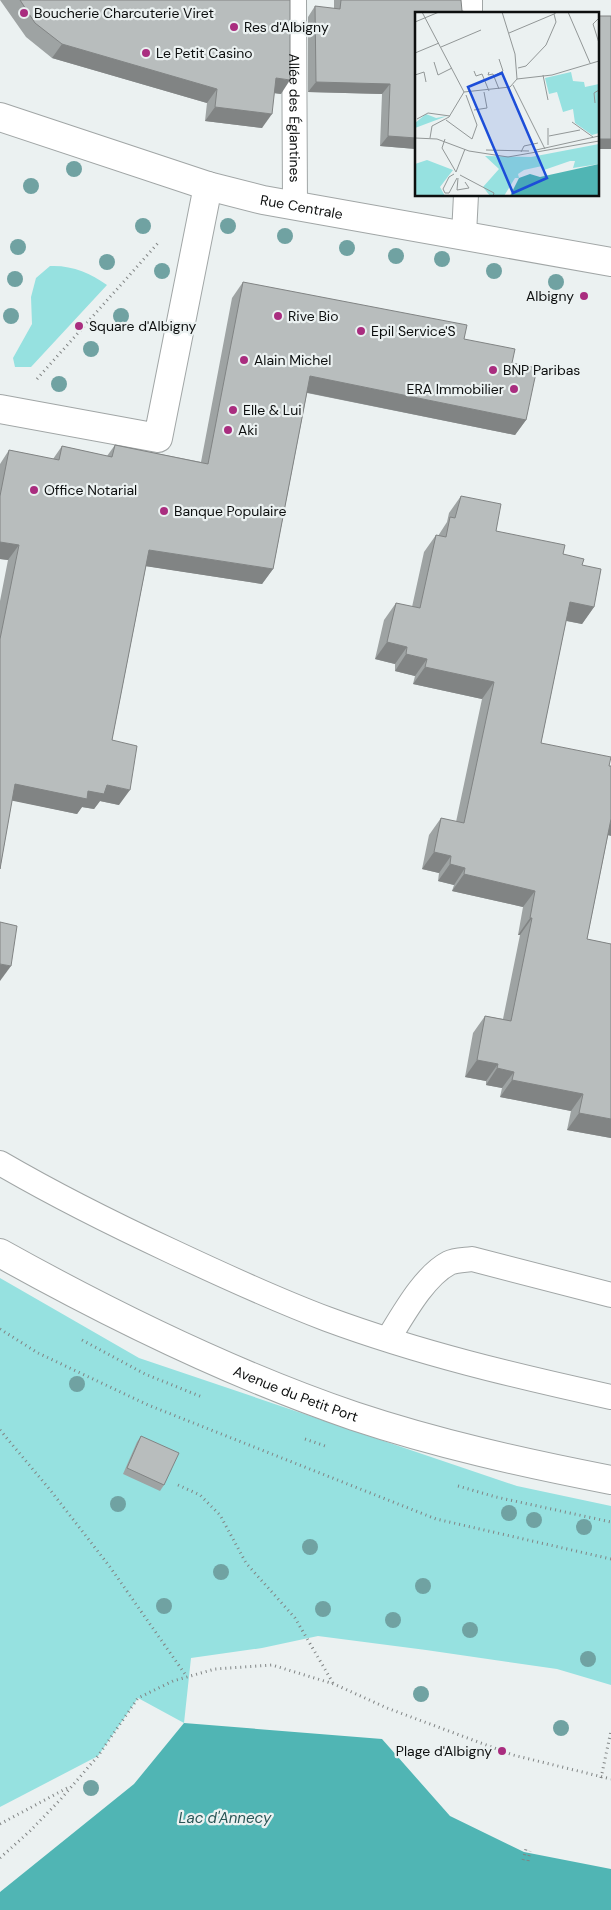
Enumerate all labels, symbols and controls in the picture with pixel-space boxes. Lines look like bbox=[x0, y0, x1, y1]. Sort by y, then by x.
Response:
place label: Boucherie Charcuterie Viret bbox=[34, 4, 214, 22]
marker: Boucherie Charcuterie Viret bbox=[18, 7, 30, 19]
inset map bbox=[415, 12, 598, 196]
place label: Res d'Albigny bbox=[244, 18, 329, 36]
marker: Res d'Albigny bbox=[228, 21, 240, 33]
place label: Le Petit Casino bbox=[156, 44, 253, 62]
marker: Le Petit Casino bbox=[140, 47, 152, 59]
street label: Allée des Églantines bbox=[285, 53, 304, 183]
street label: Rue Centrale bbox=[259, 191, 344, 223]
place label: Albigny bbox=[526, 287, 574, 305]
marker: Albigny bbox=[578, 290, 590, 302]
place label: Rive Bio bbox=[288, 307, 338, 325]
marker: Rive Bio bbox=[272, 310, 284, 322]
place label: Square d'Albigny bbox=[89, 317, 196, 335]
marker: Square d'Albigny bbox=[73, 320, 85, 332]
place label: Epil Service'S bbox=[371, 322, 456, 340]
marker: Epil Service'S bbox=[355, 325, 367, 337]
place label: Alain Michel bbox=[254, 351, 331, 369]
marker: Alain Michel bbox=[238, 354, 250, 366]
place label: BNP Paribas bbox=[503, 361, 580, 379]
marker: BNP Paribas bbox=[487, 364, 499, 376]
place label: ERA Immobilier bbox=[406, 380, 504, 398]
marker: ERA Immobilier bbox=[508, 383, 520, 395]
place label: Elle & Lui bbox=[243, 401, 302, 419]
marker: Elle & Lui bbox=[227, 404, 239, 416]
place label: Aki bbox=[238, 421, 258, 439]
marker: Aki bbox=[222, 424, 234, 436]
place label: Office Notarial bbox=[44, 481, 137, 499]
marker: Office Notarial bbox=[28, 484, 40, 496]
place label: Banque Populaire bbox=[174, 502, 286, 520]
marker: Banque Populaire bbox=[158, 505, 170, 517]
street label: Avenue du Petit Port bbox=[231, 1362, 360, 1426]
place label: Plage d'Albigny bbox=[396, 1742, 492, 1760]
marker: Plage d'Albigny bbox=[496, 1745, 508, 1757]
water label: Lac d'Annecy bbox=[179, 1808, 272, 1828]

